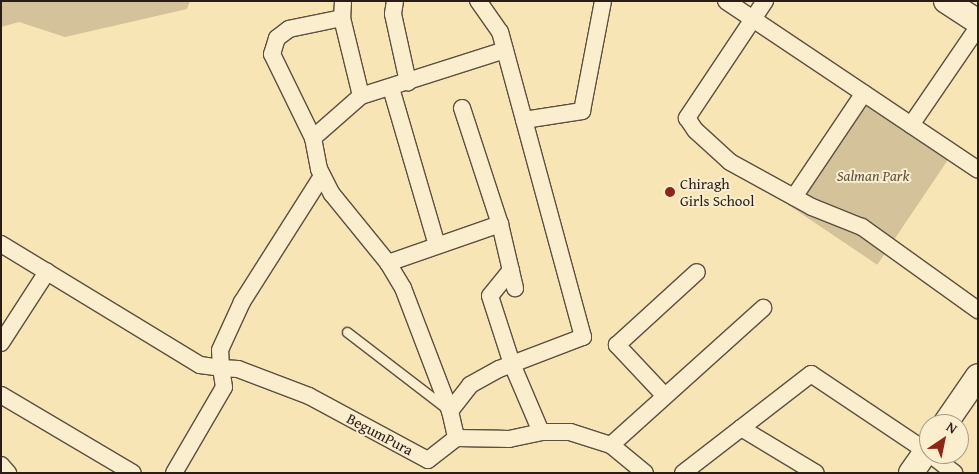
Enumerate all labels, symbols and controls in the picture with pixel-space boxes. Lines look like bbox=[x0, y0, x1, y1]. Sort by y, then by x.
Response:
park label: Salman Park bbox=[837, 167, 909, 185]
place label: Chiragh Girls School bbox=[680, 174, 754, 209]
marker: Chiragh Girls School bbox=[664, 186, 676, 198]
street label: BegumPura bbox=[344, 409, 416, 459]
north arrow bbox=[919, 414, 969, 464]
text: N bbox=[942, 416, 961, 438]

